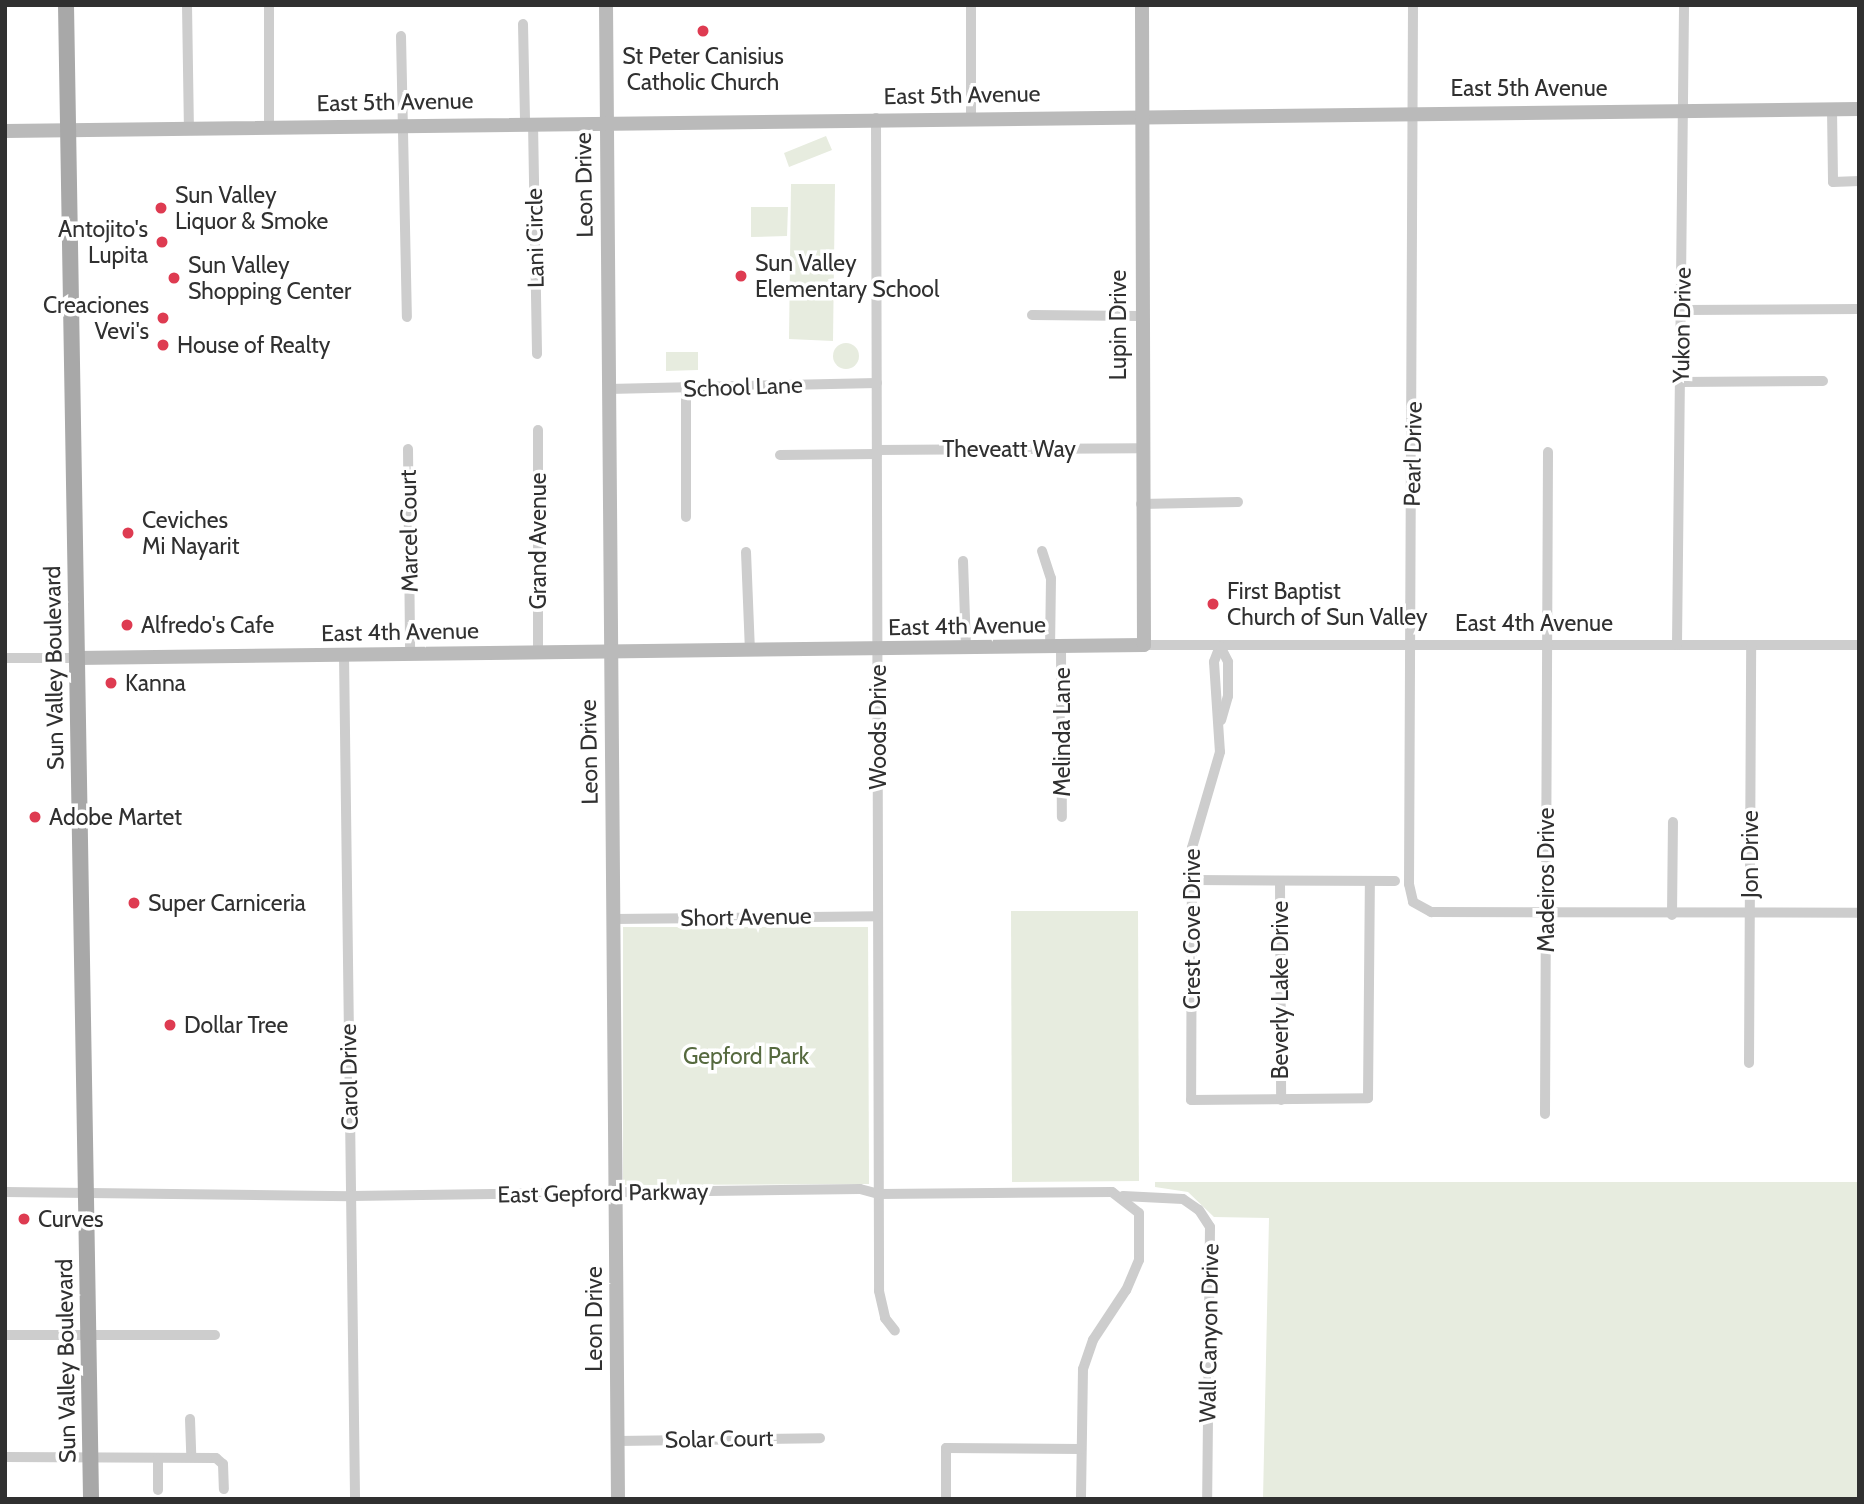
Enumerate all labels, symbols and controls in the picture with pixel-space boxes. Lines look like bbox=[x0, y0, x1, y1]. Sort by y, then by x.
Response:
marker: St Peter Canisius Catholic Church bbox=[695, 23, 711, 39]
place label: St Peter Canisius Catholic Church bbox=[622, 42, 784, 96]
street label: East 5th Avenue bbox=[1451, 74, 1607, 102]
street label: East 5th Avenue bbox=[883, 80, 1041, 110]
street label: East 5th Avenue bbox=[316, 87, 474, 117]
street label: Leon Drive bbox=[569, 132, 599, 238]
place label: Sun Valley Liquor & Smoke bbox=[175, 181, 328, 235]
street label: Lani Circle bbox=[520, 188, 550, 288]
marker: Sun Valley Liquor & Smoke bbox=[153, 200, 169, 216]
place label: Antojito's Lupita bbox=[58, 215, 148, 269]
marker: Antojito's Lupita bbox=[154, 234, 170, 250]
place label: Sun Valley Elementary School bbox=[755, 249, 939, 303]
place label: Sun Valley Shopping Center bbox=[188, 251, 351, 305]
street label: Yukon Drive bbox=[1667, 267, 1697, 383]
marker: Sun Valley Elementary School bbox=[733, 268, 749, 284]
marker: Sun Valley Shopping Center bbox=[166, 270, 182, 286]
street label: Lupin Drive bbox=[1104, 270, 1132, 380]
place label: Creaciones Vevi's bbox=[43, 291, 149, 345]
marker: Creaciones Vevi's bbox=[155, 310, 171, 326]
place label: House of Realty bbox=[177, 331, 330, 359]
marker: House of Realty bbox=[155, 337, 171, 353]
street label: School Lane bbox=[683, 371, 803, 403]
street label: Pearl Drive bbox=[1398, 401, 1428, 507]
street label: Theveatt Way bbox=[942, 435, 1076, 463]
street label: Marcel Court bbox=[394, 469, 424, 593]
street label: Grand Avenue bbox=[524, 472, 552, 610]
place label: Ceviches Mi Nayarit bbox=[142, 506, 239, 560]
marker: Ceviches Mi Nayarit bbox=[120, 525, 136, 541]
street label: Sun Valley Boulevard bbox=[38, 566, 70, 770]
place label: First Baptist Church of Sun Valley bbox=[1227, 577, 1428, 631]
marker: First Baptist Church of Sun Valley bbox=[1205, 596, 1221, 612]
street label: East 4th Avenue bbox=[1455, 609, 1613, 637]
place label: Alfredo's Cafe bbox=[141, 611, 274, 639]
street label: East 4th Avenue bbox=[888, 611, 1046, 641]
marker: Alfredo's Cafe bbox=[119, 617, 135, 633]
street label: East 4th Avenue bbox=[321, 617, 479, 647]
street label: Woods Drive bbox=[864, 664, 892, 790]
street label: Melinda Lane bbox=[1048, 667, 1076, 797]
place label: Kanna bbox=[125, 669, 186, 697]
marker: Kanna bbox=[103, 675, 119, 691]
street label: Leon Drive bbox=[574, 699, 604, 805]
place label: Adobe Martet bbox=[49, 803, 182, 831]
street label: Madeiros Drive bbox=[1532, 808, 1560, 952]
marker: Adobe Martet bbox=[27, 809, 43, 825]
street label: Jon Drive bbox=[1736, 810, 1764, 898]
street label: Crest Cove Drive bbox=[1178, 848, 1206, 1010]
place label: Super Carniceria bbox=[148, 889, 306, 917]
marker: Super Carniceria bbox=[126, 895, 142, 911]
street label: Beverly Lake Drive bbox=[1266, 901, 1294, 1079]
street label: Short Avenue bbox=[680, 902, 812, 932]
place label: Dollar Tree bbox=[184, 1011, 288, 1039]
marker: Dollar Tree bbox=[162, 1017, 178, 1033]
street label: Carol Drive bbox=[334, 1023, 364, 1131]
park label: Gepford Park bbox=[683, 1042, 809, 1070]
street label: East Gepford Parkway bbox=[497, 1177, 709, 1209]
place label: Curves bbox=[38, 1205, 104, 1233]
marker: Curves bbox=[16, 1211, 32, 1227]
street label: Wall Canyon Drive bbox=[1194, 1243, 1224, 1423]
street label: Sun Valley Boulevard bbox=[50, 1259, 82, 1463]
street label: Leon Drive bbox=[580, 1266, 608, 1372]
street label: Solar Court bbox=[664, 1424, 774, 1454]

